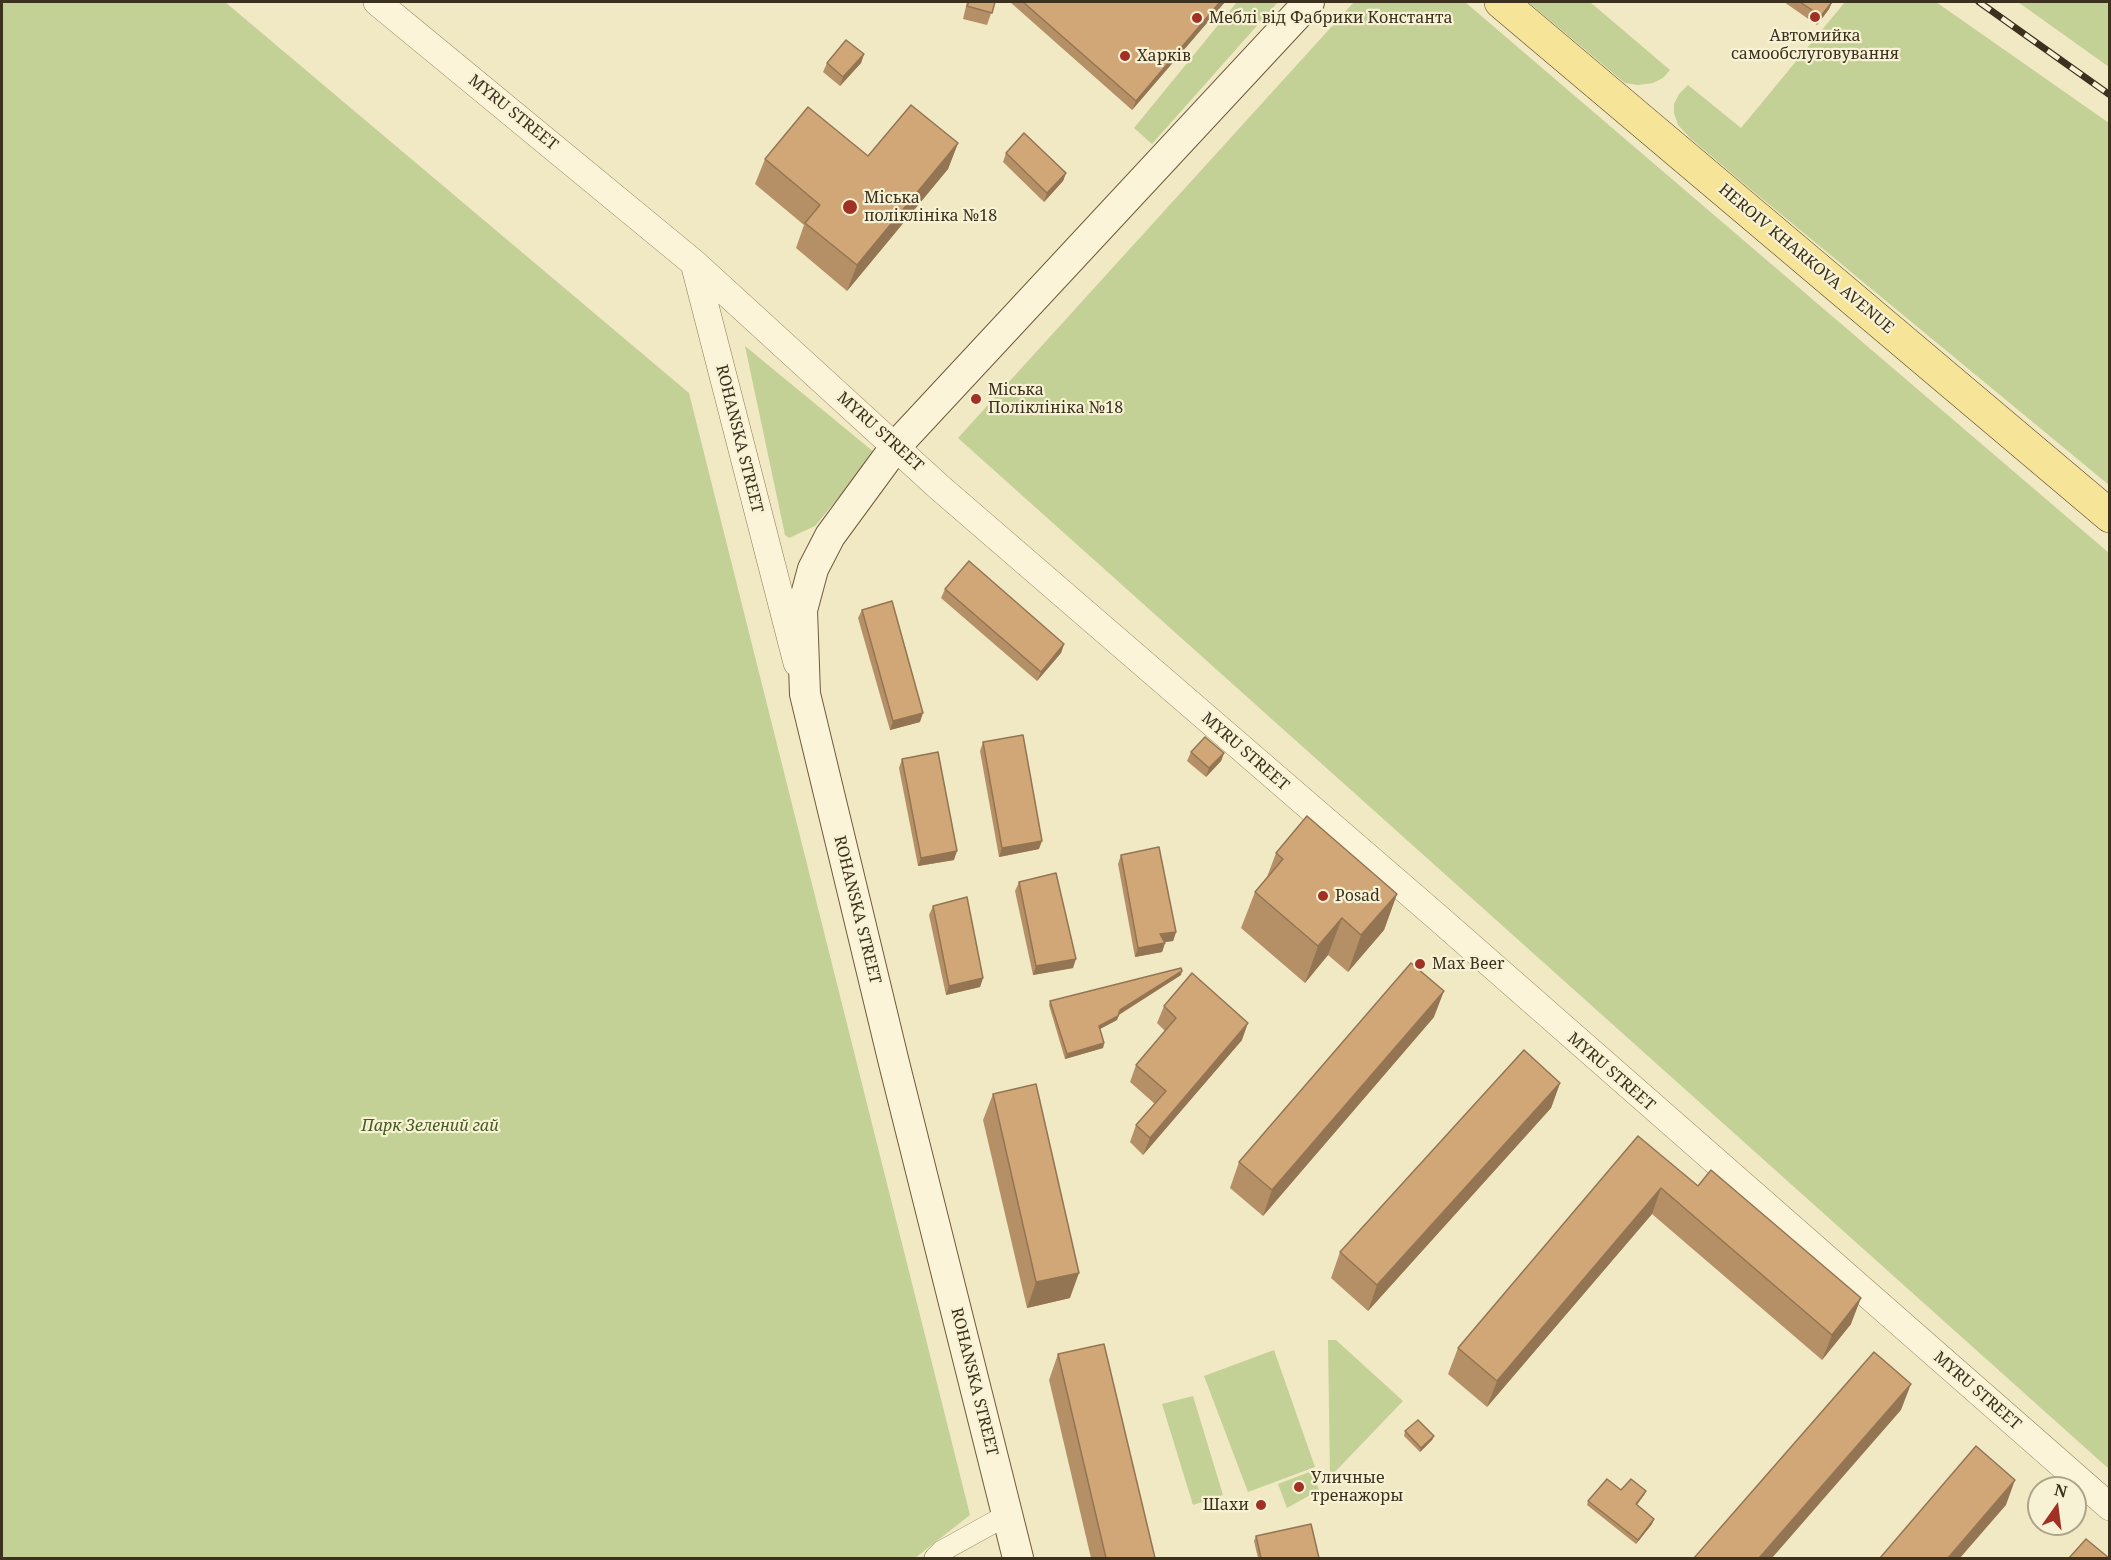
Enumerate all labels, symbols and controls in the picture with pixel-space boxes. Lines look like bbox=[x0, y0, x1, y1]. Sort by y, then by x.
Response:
place label: Меблі від Фабрики Константа bbox=[1209, 8, 1453, 28]
marker: Автомийка самообслуговування bbox=[1808, 10, 1822, 24]
marker: Меблі від Фабрики Константа bbox=[1190, 11, 1204, 25]
place label: Автомийка самообслуговування bbox=[1731, 26, 1899, 64]
place label: Харків bbox=[1137, 46, 1191, 66]
marker: Харків bbox=[1118, 49, 1132, 63]
street label: MYRU STREET bbox=[464, 71, 562, 155]
street label: HEROIV KHARKOVA AVENUE bbox=[1714, 180, 1898, 338]
place label: Міська поліклініка №18 bbox=[864, 188, 997, 226]
marker: Міська поліклініка №18 bbox=[841, 198, 859, 216]
street label: ROHANSKA STREET bbox=[711, 363, 767, 515]
place label: Міська Поліклініка №18 bbox=[988, 380, 1123, 418]
street label: MYRU STREET bbox=[833, 388, 927, 476]
marker: Міська Поліклініка №18 bbox=[969, 392, 983, 406]
street label: MYRU STREET bbox=[1197, 709, 1293, 795]
street label: ROHANSKA STREET bbox=[829, 834, 885, 986]
place label: Posad bbox=[1335, 886, 1380, 906]
marker: Posad bbox=[1316, 889, 1330, 903]
place label: Max Beer bbox=[1432, 954, 1505, 974]
marker: Max Beer bbox=[1413, 957, 1427, 971]
street label: MYRU STREET bbox=[1563, 1029, 1659, 1115]
park label: Парк Зелений гай bbox=[361, 1116, 499, 1136]
street label: ROHANSKA STREET bbox=[946, 1306, 1002, 1458]
street label: MYRU STREET bbox=[1929, 1348, 2025, 1434]
place label: Уличные тренажоры bbox=[1311, 1468, 1403, 1506]
north arrow bbox=[2027, 1476, 2087, 1536]
text: N bbox=[2052, 1478, 2070, 1503]
marker: Уличные тренажоры bbox=[1292, 1480, 1306, 1494]
place label: Шахи bbox=[1203, 1495, 1249, 1515]
marker: Шахи bbox=[1254, 1498, 1268, 1512]

